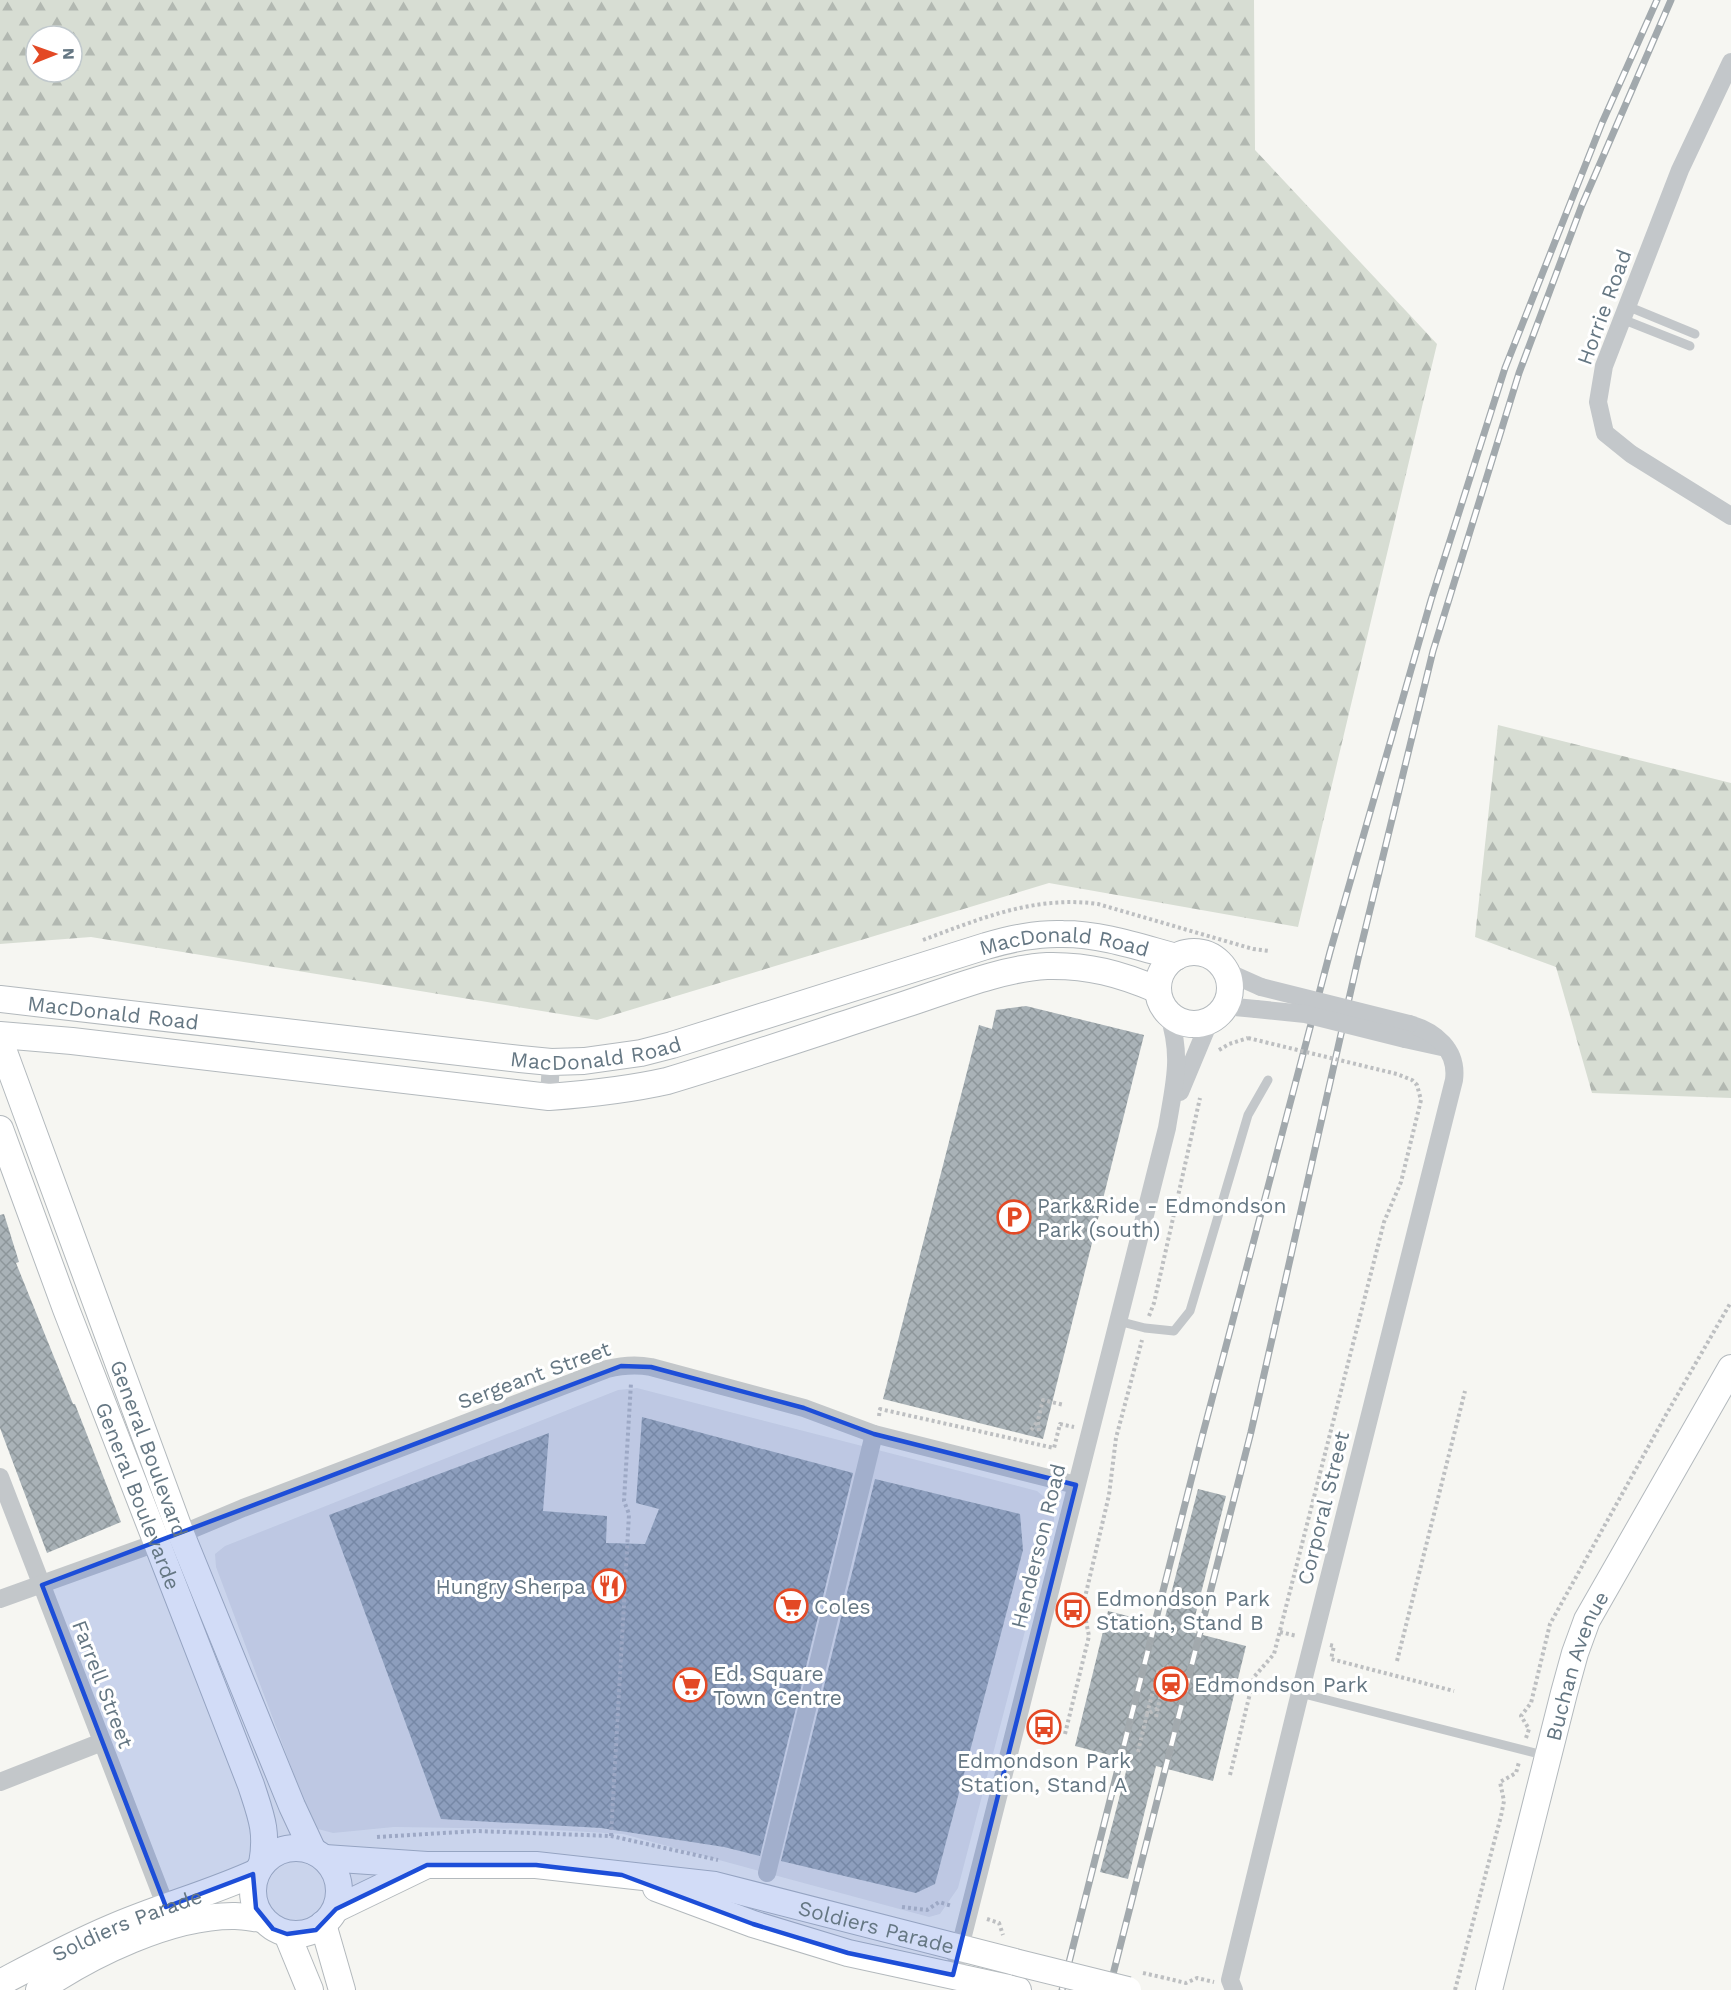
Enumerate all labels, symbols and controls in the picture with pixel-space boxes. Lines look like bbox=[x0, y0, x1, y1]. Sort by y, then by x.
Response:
north arrow bbox=[24, 24, 84, 84]
text: N bbox=[59, 48, 78, 60]
street label: Horrie Road bbox=[1572, 246, 1636, 368]
street label: MacDonald Road bbox=[976, 921, 1152, 961]
street label: MacDonald Road bbox=[26, 990, 200, 1034]
street label: MacDonald Road bbox=[509, 1030, 684, 1075]
place label: Park&Ride - Edmondson Park (south) bbox=[1037, 1193, 1286, 1242]
parking icon: Park&Ride - Edmondson Park (south) bbox=[996, 1199, 1032, 1235]
street label: Sergeant Street bbox=[454, 1336, 614, 1414]
street label: General Boulevard bbox=[106, 1356, 194, 1541]
street label: General Boulevarde bbox=[91, 1398, 186, 1593]
street label: Corporal Street bbox=[1292, 1428, 1354, 1587]
street label: Henderson Road bbox=[1005, 1461, 1071, 1631]
restaurant icon: Hungry Sherpa bbox=[591, 1568, 627, 1604]
place label: Hungry Sherpa bbox=[435, 1574, 586, 1599]
place label: Edmondson Park Station, Stand B bbox=[1096, 1586, 1270, 1635]
street label: Buchan Avenue bbox=[1540, 1586, 1614, 1743]
supermarket icon: Coles bbox=[773, 1588, 809, 1624]
bus stop icon: Edmondson Park Station, Stand B bbox=[1055, 1592, 1091, 1628]
place label: Coles bbox=[814, 1594, 871, 1619]
street label: Farrell Street bbox=[67, 1616, 139, 1752]
place label: Ed. Square Town Centre bbox=[713, 1661, 842, 1710]
station icon: Edmondson Park bbox=[1153, 1666, 1189, 1702]
supermarket icon: Ed. Square Town Centre bbox=[672, 1667, 708, 1703]
place label: Edmondson Park bbox=[1194, 1672, 1368, 1697]
bus stop icon: Edmondson Park Station, Stand A bbox=[1026, 1709, 1062, 1745]
place label: Edmondson Park Station, Stand A bbox=[957, 1748, 1131, 1797]
street label: Soldiers Parade bbox=[48, 1883, 205, 1966]
street label: Soldiers Parade bbox=[796, 1894, 957, 1958]

